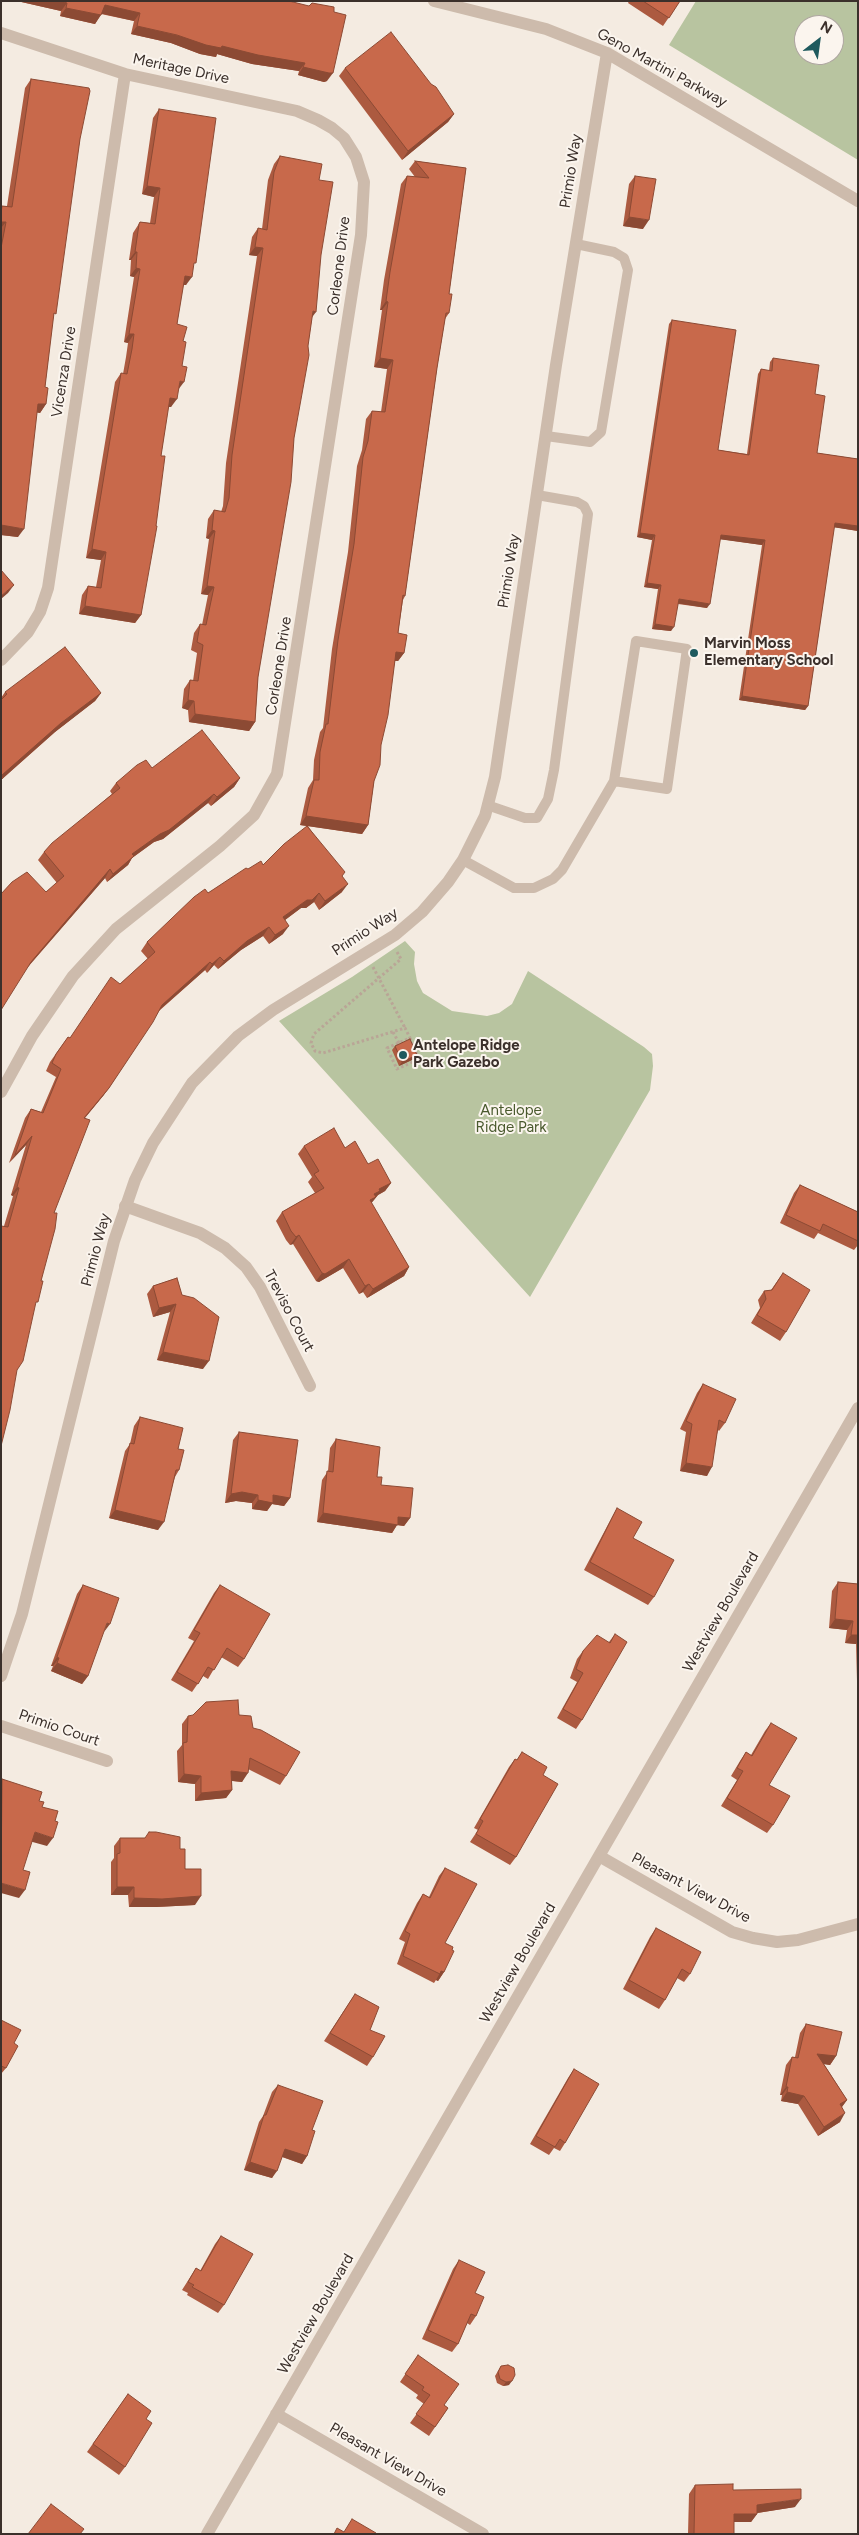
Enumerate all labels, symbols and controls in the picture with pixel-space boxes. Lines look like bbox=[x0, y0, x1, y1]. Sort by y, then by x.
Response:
north arrow bbox=[794, 15, 844, 65]
text: N bbox=[817, 17, 835, 38]
street label: Geno Martini Parkway bbox=[594, 25, 730, 111]
street label: Meritage Drive bbox=[131, 50, 231, 88]
street label: Primio Way bbox=[556, 133, 586, 209]
street label: Corleone Drive bbox=[324, 215, 354, 317]
street label: Vicenza Drive bbox=[48, 325, 80, 419]
street label: Primio Way bbox=[494, 533, 524, 609]
street label: Corleone Drive bbox=[262, 615, 296, 717]
place label: Marvin Moss Elementary School bbox=[704, 635, 833, 670]
marker: Marvin Moss Elementary School bbox=[688, 647, 700, 659]
street label: Primio Way bbox=[329, 904, 401, 960]
place label: Antelope Ridge Park Gazebo bbox=[413, 1037, 520, 1072]
marker: Antelope Ridge Park Gazebo bbox=[397, 1049, 409, 1061]
park label: Antelope Ridge Park bbox=[476, 1102, 546, 1137]
street label: Primio Way bbox=[78, 1211, 114, 1289]
street label: Treviso Court bbox=[260, 1267, 318, 1355]
street label: Westview Boulevard bbox=[679, 1549, 763, 1675]
street label: Primio Court bbox=[16, 1706, 102, 1750]
street label: Pleasant View Drive bbox=[628, 1849, 754, 1927]
street label: Westview Boulevard bbox=[476, 1900, 560, 2026]
street label: Westview Boulevard bbox=[274, 2251, 358, 2377]
street label: Pleasant View Drive bbox=[326, 2419, 450, 2501]

